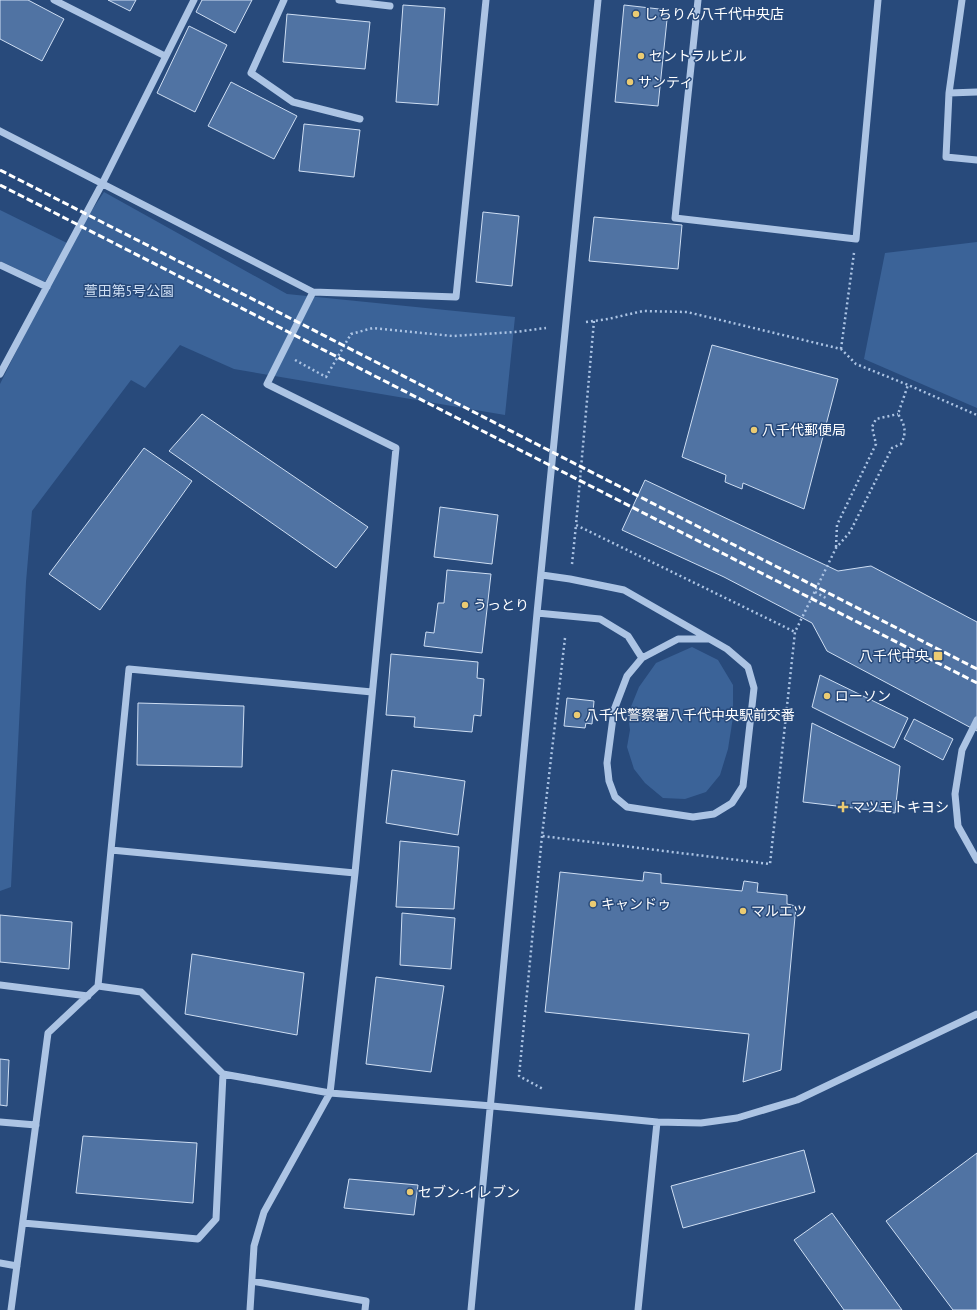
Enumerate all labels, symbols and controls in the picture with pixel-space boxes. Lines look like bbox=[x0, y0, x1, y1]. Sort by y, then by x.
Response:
place label: しちりん八千代中央店 bbox=[644, 5, 784, 23]
marker: しちりん八千代中央店 bbox=[631, 9, 641, 19]
place label: セントラルビル bbox=[649, 47, 747, 65]
marker: セントラルビル bbox=[636, 51, 646, 61]
place label: サンティ bbox=[638, 73, 693, 91]
marker: サンティ bbox=[625, 77, 635, 87]
park label: 萱田第5号公園 bbox=[84, 282, 174, 300]
place label: 八千代郵便局 bbox=[762, 421, 846, 439]
marker: 八千代郵便局 bbox=[749, 425, 759, 435]
place label: うっとり bbox=[473, 596, 529, 614]
marker: うっとり bbox=[460, 600, 470, 610]
place label: 八千代中央 bbox=[859, 647, 929, 665]
marker: 八千代中央 bbox=[932, 650, 944, 662]
place label: ローソン bbox=[835, 687, 891, 705]
marker: ローソン bbox=[822, 691, 832, 701]
place label: 八千代警察署八千代中央駅前交番 bbox=[585, 706, 795, 724]
marker: 八千代警察署八千代中央駅前交番 bbox=[572, 710, 582, 720]
place label: マツモトキヨシ bbox=[851, 798, 949, 816]
marker: マツモトキヨシ bbox=[838, 802, 848, 812]
place label: キャンドゥ bbox=[601, 895, 671, 913]
marker: キャンドゥ bbox=[588, 899, 598, 909]
place label: マルエツ bbox=[751, 902, 807, 920]
marker: マルエツ bbox=[738, 906, 748, 916]
place label: セブン-イレブン bbox=[418, 1183, 520, 1201]
marker: セブン-イレブン bbox=[405, 1187, 415, 1197]

